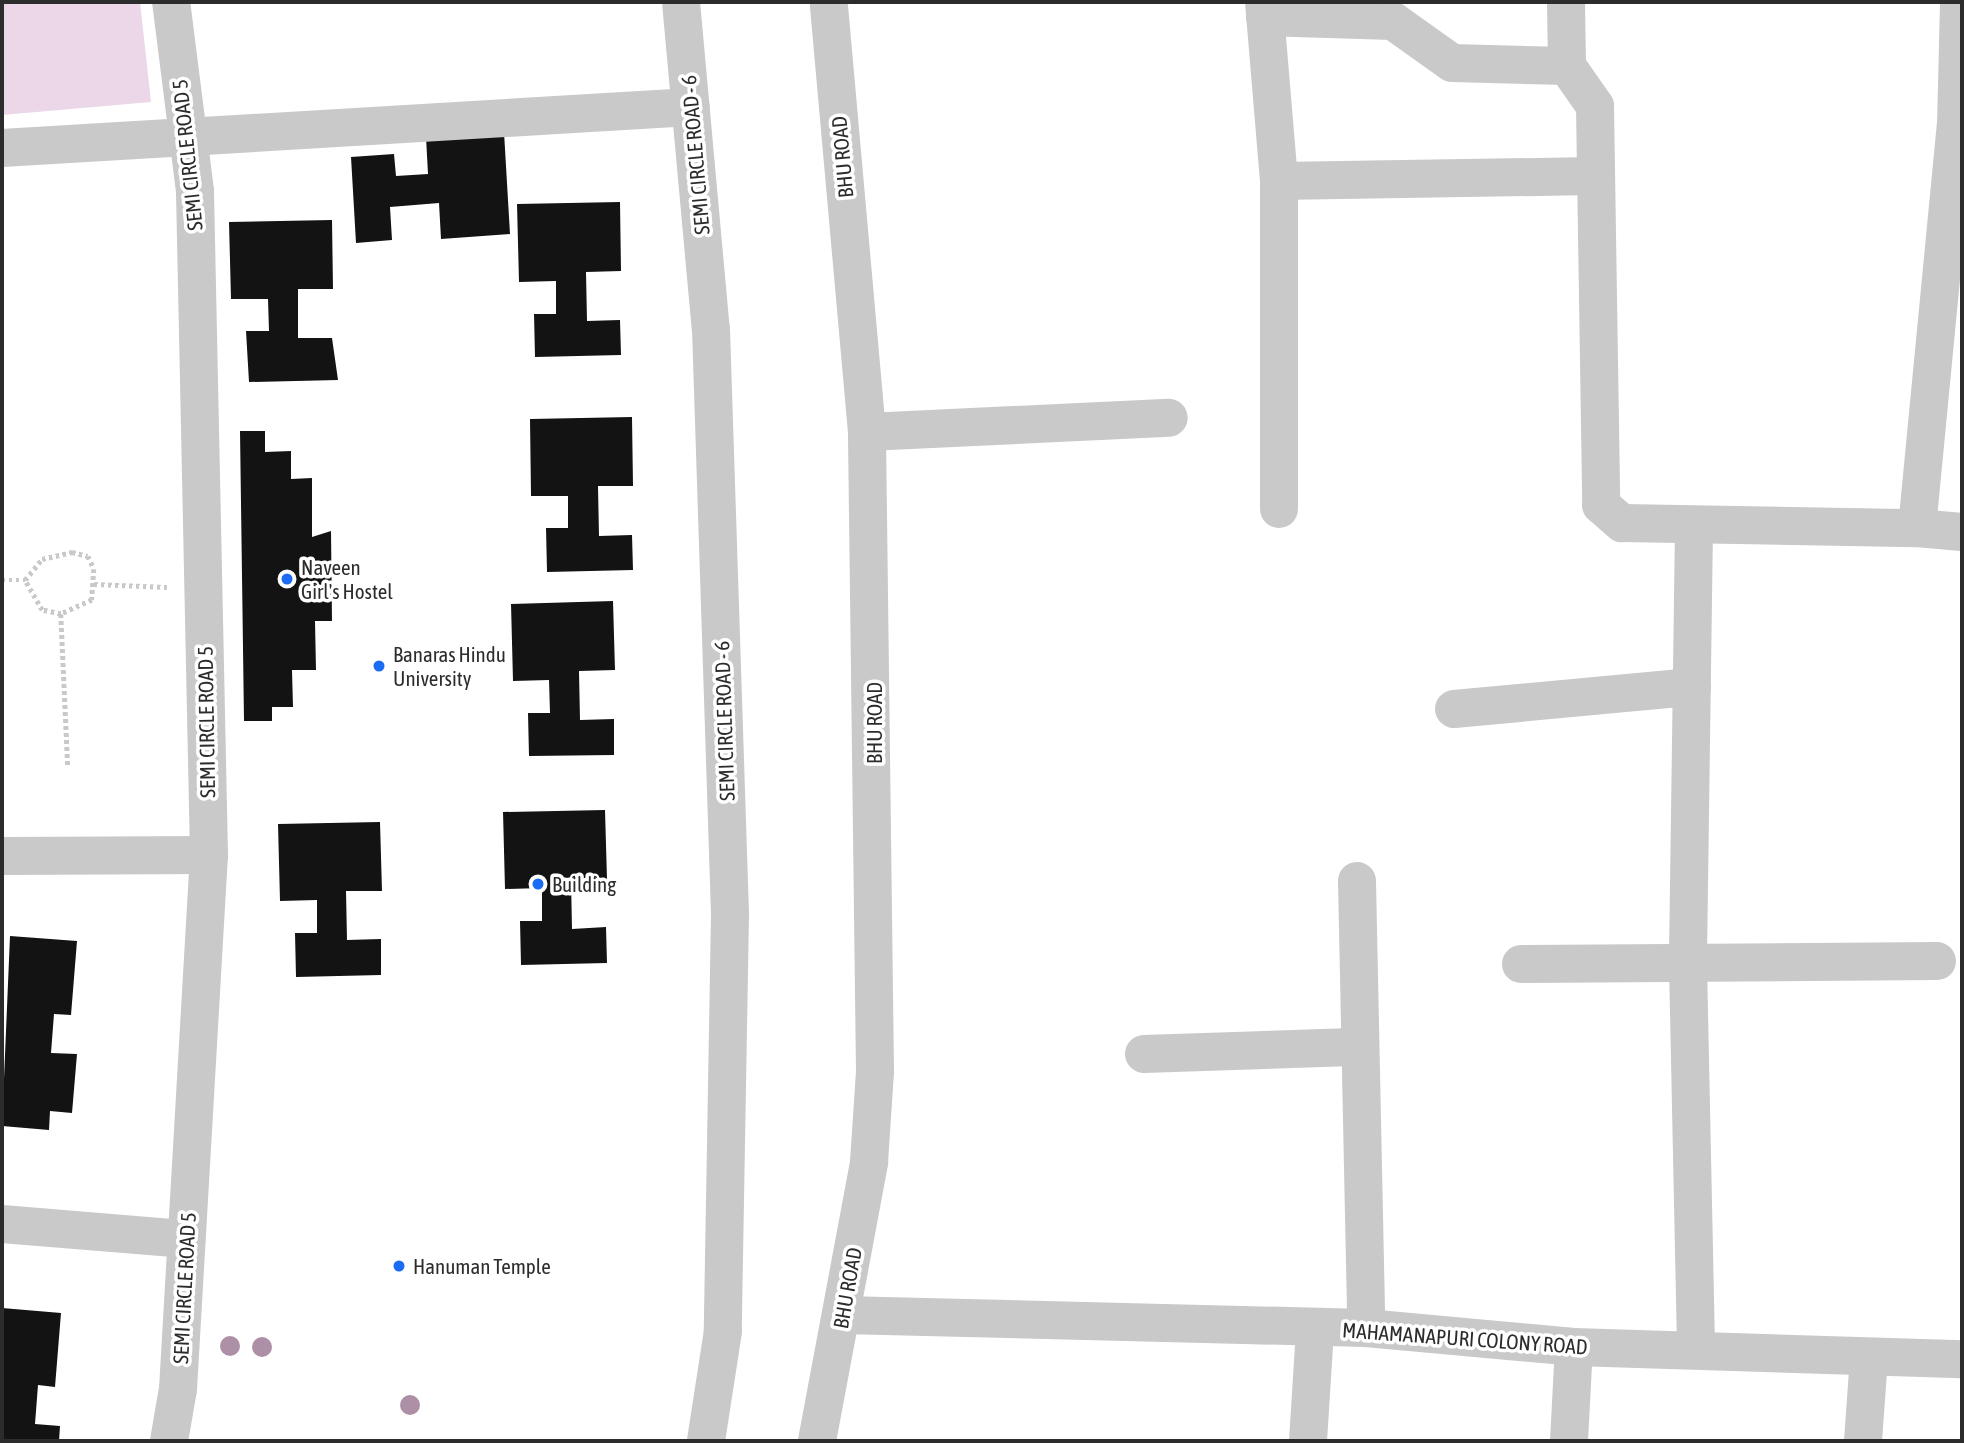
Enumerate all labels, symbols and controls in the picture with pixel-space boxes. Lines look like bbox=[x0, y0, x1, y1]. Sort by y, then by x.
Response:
street label: SEMI CIRCLE ROAD - 6 bbox=[675, 74, 715, 236]
street label: SEMI CIRCLE ROAD 5 bbox=[167, 78, 207, 232]
street label: BHU ROAD bbox=[826, 115, 858, 199]
place label: Naveen Girl's Hostel bbox=[301, 554, 393, 604]
marker: Naveen Girl's Hostel bbox=[279, 571, 295, 587]
place label: Banaras Hindu University bbox=[393, 641, 506, 691]
street label: SEMI CIRCLE ROAD - 6 bbox=[709, 641, 739, 801]
street label: SEMI CIRCLE ROAD 5 bbox=[192, 646, 220, 798]
marker: Banaras Hindu University bbox=[371, 658, 387, 674]
street label: BHU ROAD bbox=[861, 682, 887, 764]
place label: Building bbox=[552, 871, 616, 897]
marker: Building bbox=[530, 876, 546, 892]
street label: SEMI CIRCLE ROAD 5 bbox=[167, 1211, 201, 1365]
street label: BHU ROAD bbox=[827, 1245, 867, 1331]
place label: Hanuman Temple bbox=[413, 1253, 551, 1279]
marker: Hanuman Temple bbox=[391, 1258, 407, 1274]
street label: MAHAMANAPURI COLONY ROAD bbox=[1342, 1317, 1588, 1359]

